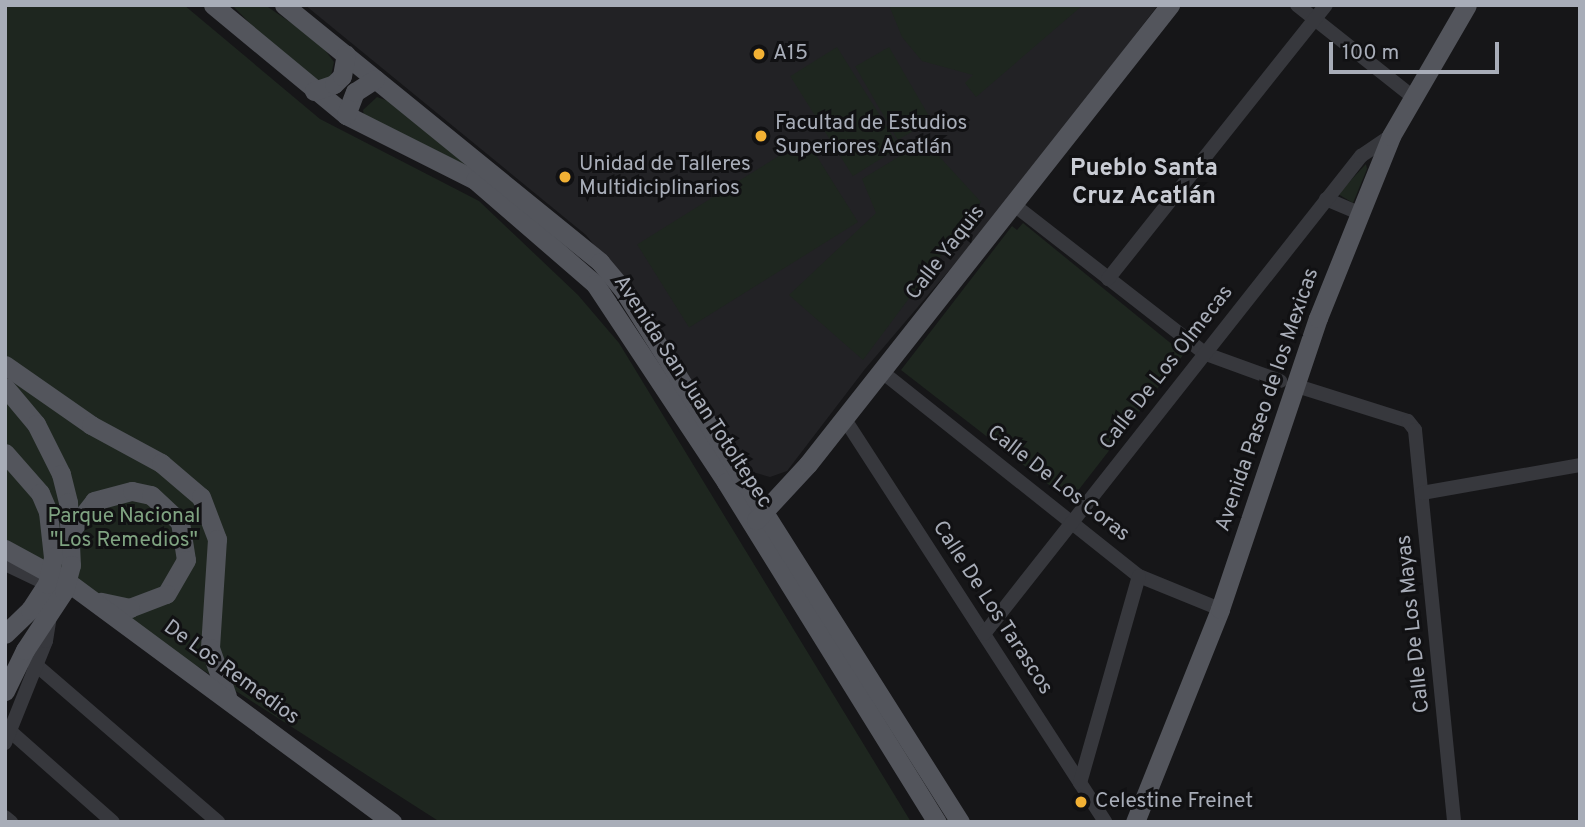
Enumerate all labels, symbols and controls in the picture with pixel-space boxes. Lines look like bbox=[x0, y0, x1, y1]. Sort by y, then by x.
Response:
scale bar bbox=[1333, 28, 1503, 72]
text: 100 m bbox=[1342, 40, 1399, 67]
place label: A15 bbox=[773, 41, 808, 67]
marker: A15 bbox=[751, 46, 767, 62]
place label: Facultad de Estudios Superiores Acatlán bbox=[775, 111, 967, 161]
marker: Facultad de Estudios Superiores Acatlán bbox=[753, 128, 769, 144]
place label: Unidad de Talleres Multidiciplinarios bbox=[579, 152, 752, 202]
district label: Pueblo Santa Cruz Acatlán bbox=[1070, 156, 1218, 212]
marker: Unidad de Talleres Multidiciplinarios bbox=[557, 169, 573, 185]
street label: Calle Yaquis bbox=[901, 200, 991, 306]
street label: Avenida Paseo de los Mexicas bbox=[1211, 265, 1325, 535]
street label: Avenida San Juan Totoltepec bbox=[607, 271, 777, 513]
street label: Calle De Los Olmecas bbox=[1095, 281, 1239, 455]
street label: Calle De Los Coras bbox=[982, 420, 1134, 548]
park label: Parque Nacional "Los Remedios" bbox=[47, 504, 201, 554]
street label: Calle De Los Tarascos bbox=[926, 516, 1058, 700]
street label: Calle De Los Mayas bbox=[1392, 534, 1436, 714]
street label: De Los Remedios bbox=[158, 615, 304, 731]
place label: Celestine Freinet bbox=[1095, 789, 1253, 815]
marker: Celestine Freinet bbox=[1073, 794, 1089, 810]

